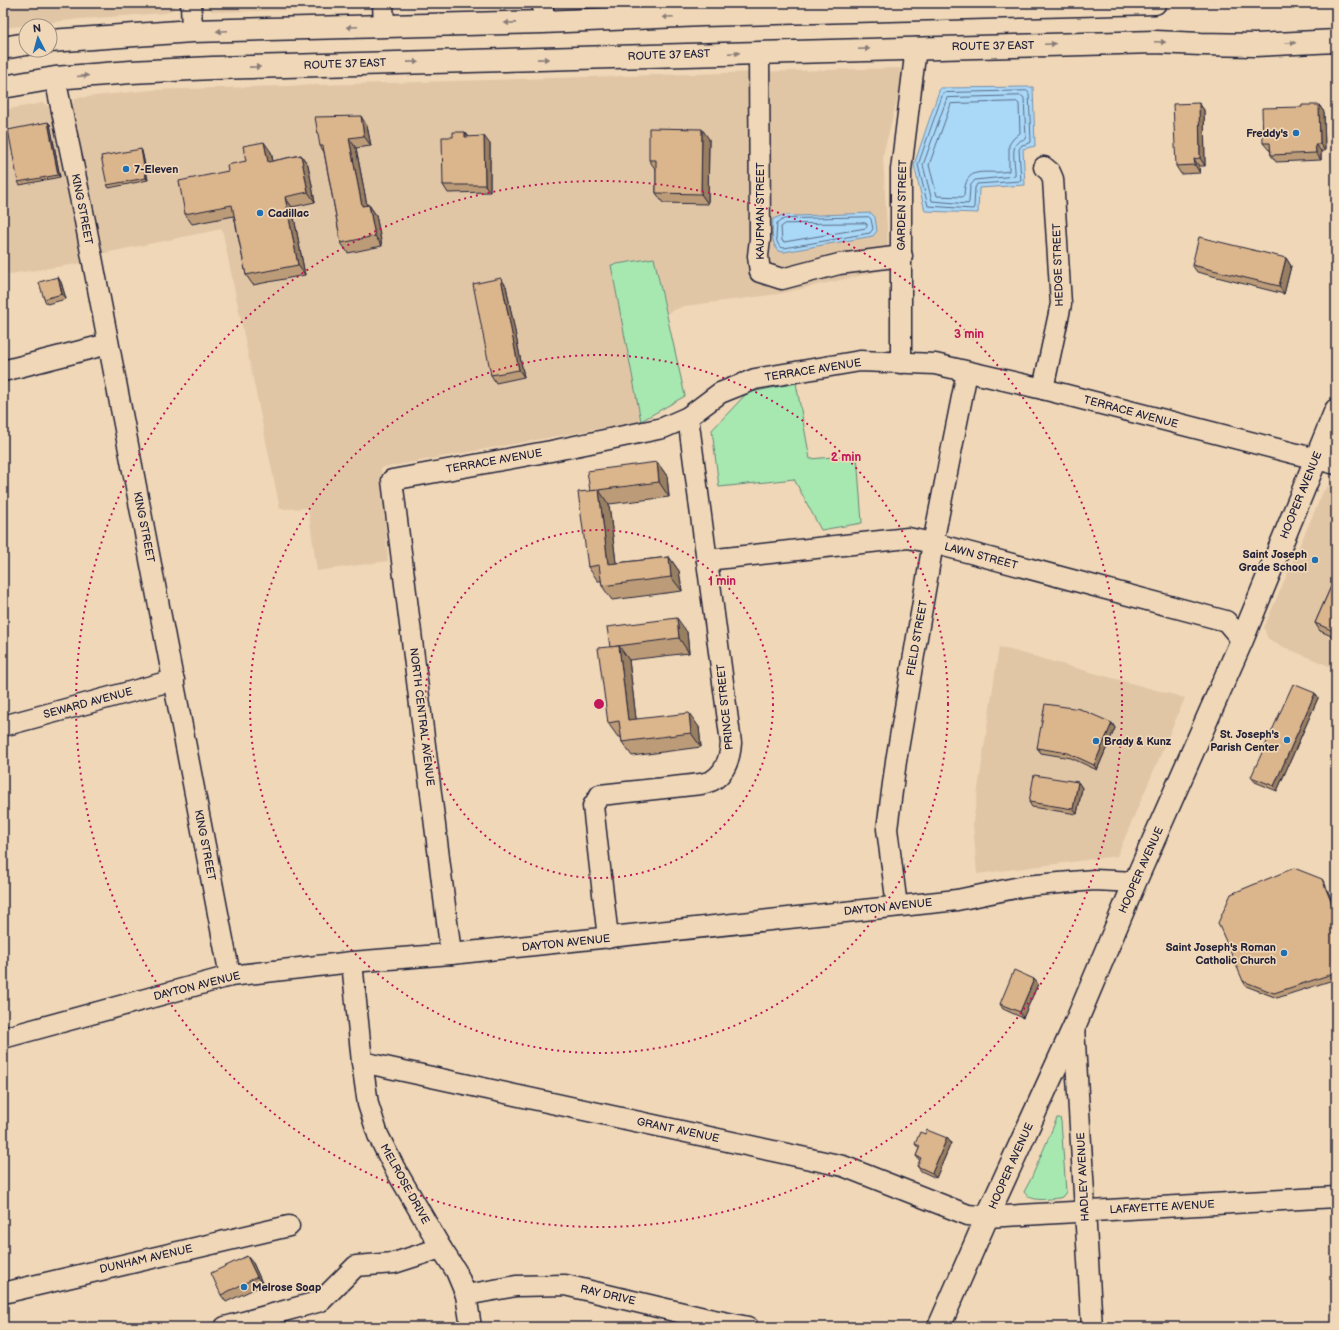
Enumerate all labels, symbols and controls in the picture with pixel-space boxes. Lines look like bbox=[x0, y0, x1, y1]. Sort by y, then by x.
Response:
one-way arrow bbox=[662, 13, 674, 20]
north arrow bbox=[18, 18, 58, 58]
one-way arrow bbox=[504, 19, 516, 26]
text: N bbox=[32, 22, 42, 35]
one-way arrow bbox=[345, 24, 358, 30]
one-way arrow bbox=[216, 27, 228, 34]
street label: ROUTE 37 EAST bbox=[952, 39, 1035, 53]
one-way arrow bbox=[1154, 39, 1167, 45]
one-way arrow bbox=[1284, 40, 1297, 46]
one-way arrow bbox=[1044, 41, 1056, 48]
one-way arrow bbox=[858, 46, 870, 53]
street label: ROUTE 37 EAST bbox=[627, 47, 711, 63]
one-way arrow bbox=[728, 50, 740, 57]
street label: ROUTE 37 EAST bbox=[303, 56, 387, 72]
one-way arrow bbox=[537, 56, 549, 63]
one-way arrow bbox=[407, 59, 420, 65]
one-way arrow bbox=[249, 64, 262, 70]
one-way arrow bbox=[77, 72, 89, 79]
place label: Freddy's bbox=[1246, 127, 1289, 140]
marker: Freddy's bbox=[1291, 128, 1301, 138]
street label: GARDEN STREET bbox=[895, 159, 909, 251]
street label: KAUFMAN STREET bbox=[754, 162, 767, 260]
place label: 7-Eleven bbox=[134, 163, 178, 176]
marker: 7-Eleven bbox=[121, 164, 131, 174]
street label: KING STREET bbox=[69, 173, 95, 246]
place label: Cadillac bbox=[268, 207, 309, 220]
marker: Cadillac bbox=[255, 208, 265, 218]
street label: HEDGE STREET bbox=[1050, 223, 1066, 307]
text: 3 min bbox=[954, 327, 984, 342]
street label: TERRACE AVENUE bbox=[764, 356, 862, 384]
street label: TERRACE AVENUE bbox=[1082, 393, 1180, 431]
street label: TERRACE AVENUE bbox=[445, 446, 543, 476]
street label: HOOPER AVENUE bbox=[1278, 449, 1324, 541]
text: 2 min bbox=[831, 450, 861, 465]
street label: KING STREET bbox=[131, 491, 157, 564]
street label: LAWN STREET bbox=[943, 540, 1019, 572]
place label: Saint Joseph Grade School bbox=[1239, 548, 1307, 574]
marker: Saint Joseph Grade School bbox=[1310, 555, 1320, 565]
text: 1 min bbox=[708, 574, 736, 589]
street label: FIELD STREET bbox=[904, 599, 930, 677]
street label: NORTH CENTRAL AVENUE bbox=[407, 647, 437, 787]
street label: PRINCE STREET bbox=[714, 663, 736, 751]
street label: SEWARD AVENUE bbox=[42, 685, 134, 721]
centre of rings bbox=[592, 697, 606, 711]
place label: St. Joseph's Parish Center bbox=[1210, 728, 1280, 754]
place label: Brady & Kunz bbox=[1104, 735, 1172, 748]
marker: St. Joseph's Parish Center bbox=[1282, 735, 1292, 745]
marker: Brady & Kunz bbox=[1091, 736, 1101, 746]
street label: KING STREET bbox=[192, 809, 218, 882]
street label: HOOPER AVENUE bbox=[1116, 825, 1166, 915]
street label: DAYTON AVENUE bbox=[843, 896, 933, 918]
street label: DAYTON AVENUE bbox=[521, 932, 611, 954]
place label: Saint Joseph's Roman Catholic Church bbox=[1166, 941, 1276, 967]
marker: Saint Joseph's Roman Catholic Church bbox=[1279, 948, 1289, 958]
street label: DAYTON AVENUE bbox=[152, 969, 242, 1003]
street label: GRANT AVENUE bbox=[636, 1115, 720, 1145]
street label: HOOPER AVENUE bbox=[986, 1121, 1036, 1211]
street label: HADLEY AVENUE bbox=[1074, 1132, 1092, 1222]
street label: MELROSE DRIVE bbox=[378, 1142, 432, 1226]
street label: LAFAYETTE AVENUE bbox=[1109, 1198, 1215, 1216]
street label: DUNHAM AVENUE bbox=[98, 1242, 194, 1276]
place label: Melrose Soap bbox=[252, 1281, 321, 1294]
marker: Melrose Soap bbox=[239, 1282, 249, 1292]
street label: RAY DRIVE bbox=[579, 1282, 637, 1308]

